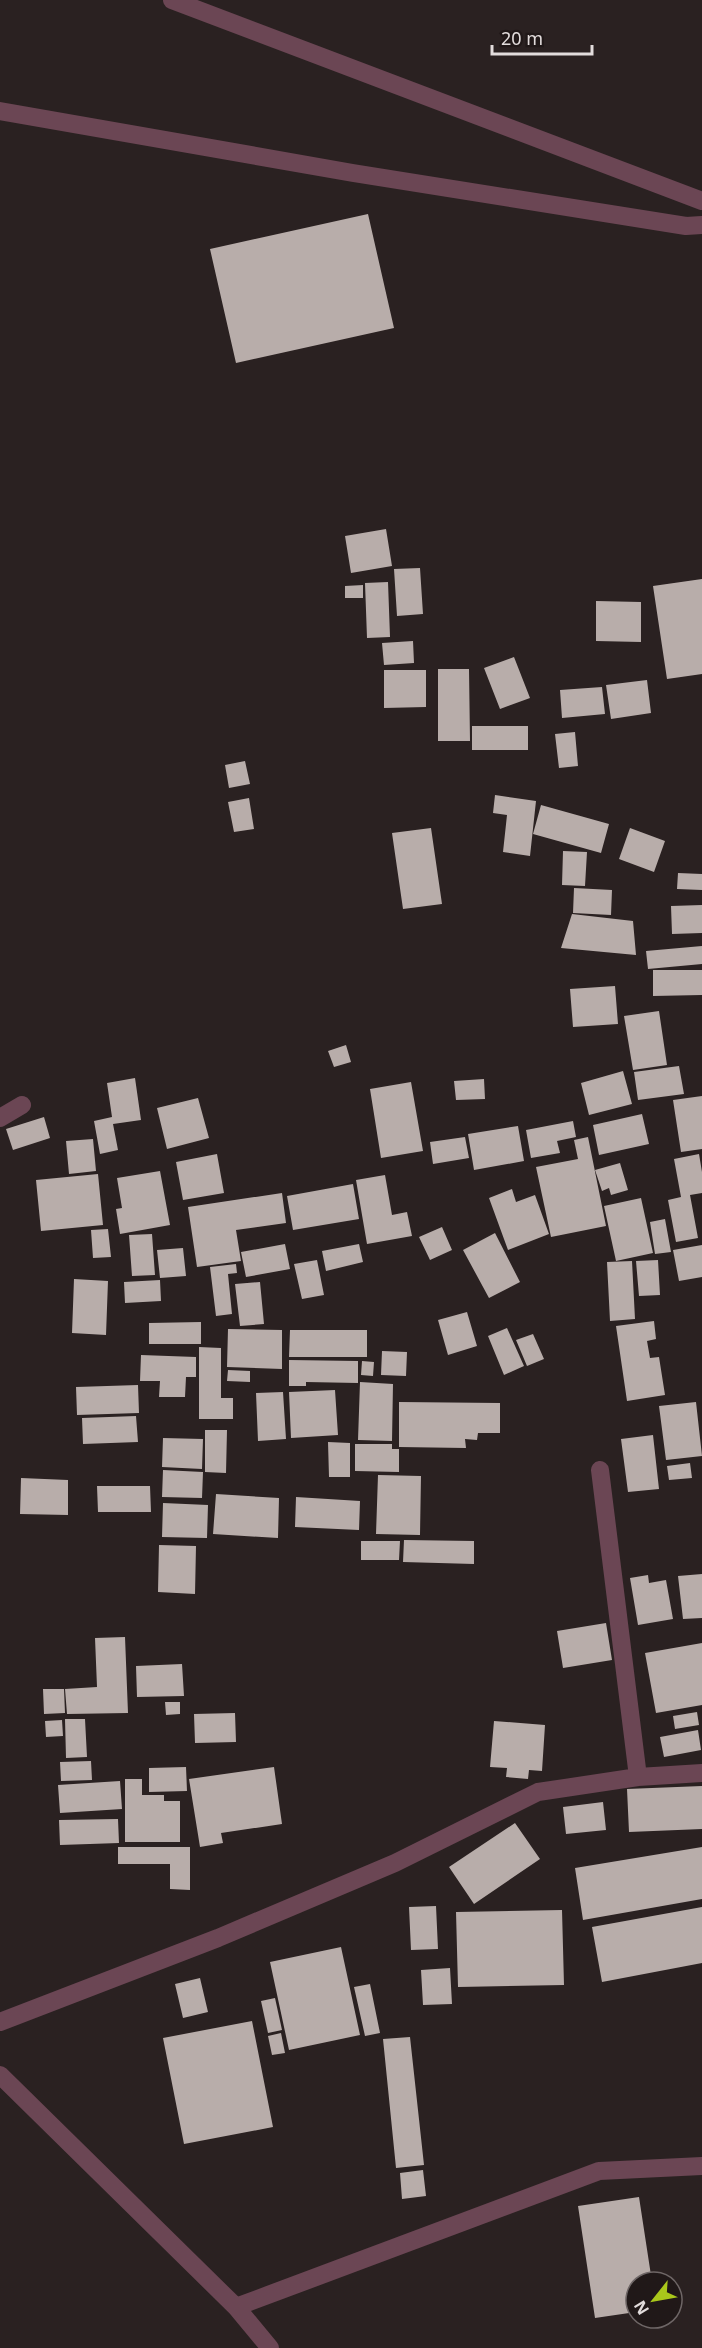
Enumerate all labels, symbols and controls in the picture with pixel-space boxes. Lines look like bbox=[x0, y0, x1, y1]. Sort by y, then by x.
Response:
scale bar bbox=[492, 18, 592, 56]
text: 20 m bbox=[501, 26, 543, 50]
north arrow bbox=[624, 2270, 684, 2330]
text: N bbox=[628, 2296, 654, 2319]

